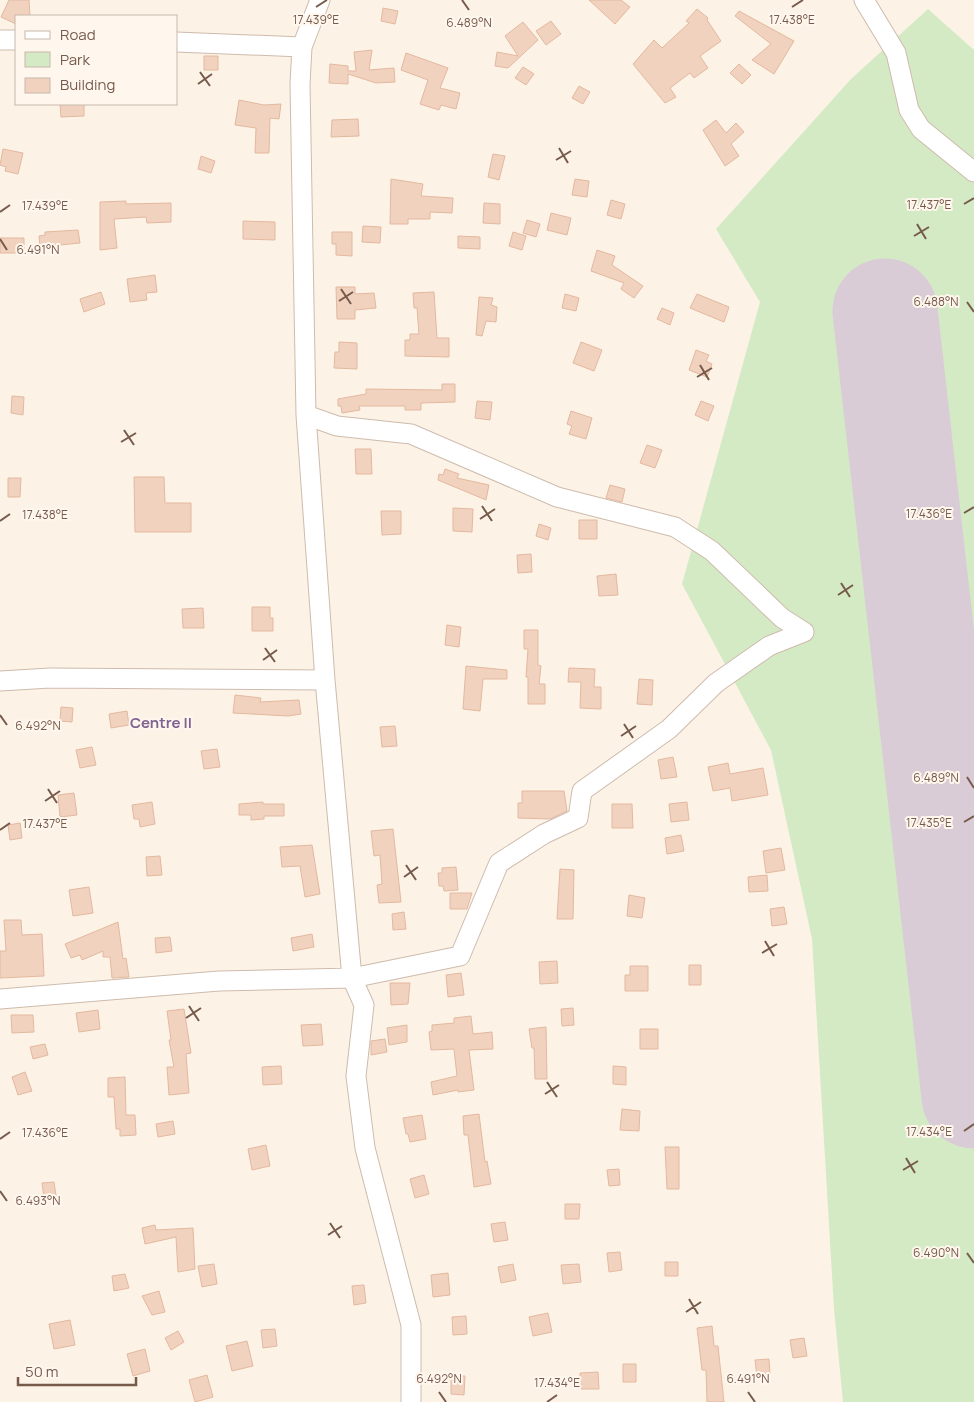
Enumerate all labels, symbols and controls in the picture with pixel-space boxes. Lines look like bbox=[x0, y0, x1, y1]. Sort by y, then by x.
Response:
text: 17.439°E bbox=[293, 11, 339, 28]
text: 17.438°E bbox=[769, 11, 815, 28]
text: 6.489°N bbox=[446, 14, 492, 31]
legend bbox=[15, 15, 178, 105]
text: Road bbox=[60, 24, 96, 45]
text: Park bbox=[60, 49, 90, 70]
text: Building bbox=[60, 74, 115, 95]
text: 17.437°E bbox=[907, 196, 952, 213]
text: 17.439°E bbox=[22, 197, 68, 214]
text: 6.491°N bbox=[16, 241, 60, 258]
text: 6.488°N bbox=[913, 293, 959, 310]
text: 17.436°E bbox=[906, 505, 952, 522]
text: 17.438°E bbox=[22, 506, 68, 523]
district label: Centre II bbox=[130, 712, 192, 733]
text: 6.492°N bbox=[15, 717, 61, 734]
text: 6.489°N bbox=[913, 769, 959, 786]
text: 17.435°E bbox=[906, 814, 952, 831]
text: 17.437°E bbox=[23, 815, 68, 832]
text: 17.434°E bbox=[906, 1123, 952, 1140]
text: 17.436°E bbox=[22, 1124, 68, 1141]
text: 6.493°N bbox=[15, 1192, 61, 1209]
text: 6.490°N bbox=[913, 1244, 959, 1261]
scale bar bbox=[18, 1354, 135, 1386]
text: 50 m bbox=[25, 1361, 59, 1382]
text: 6.492°N bbox=[416, 1370, 462, 1387]
text: 6.491°N bbox=[726, 1370, 770, 1387]
text: 17.434°E bbox=[534, 1374, 580, 1391]

